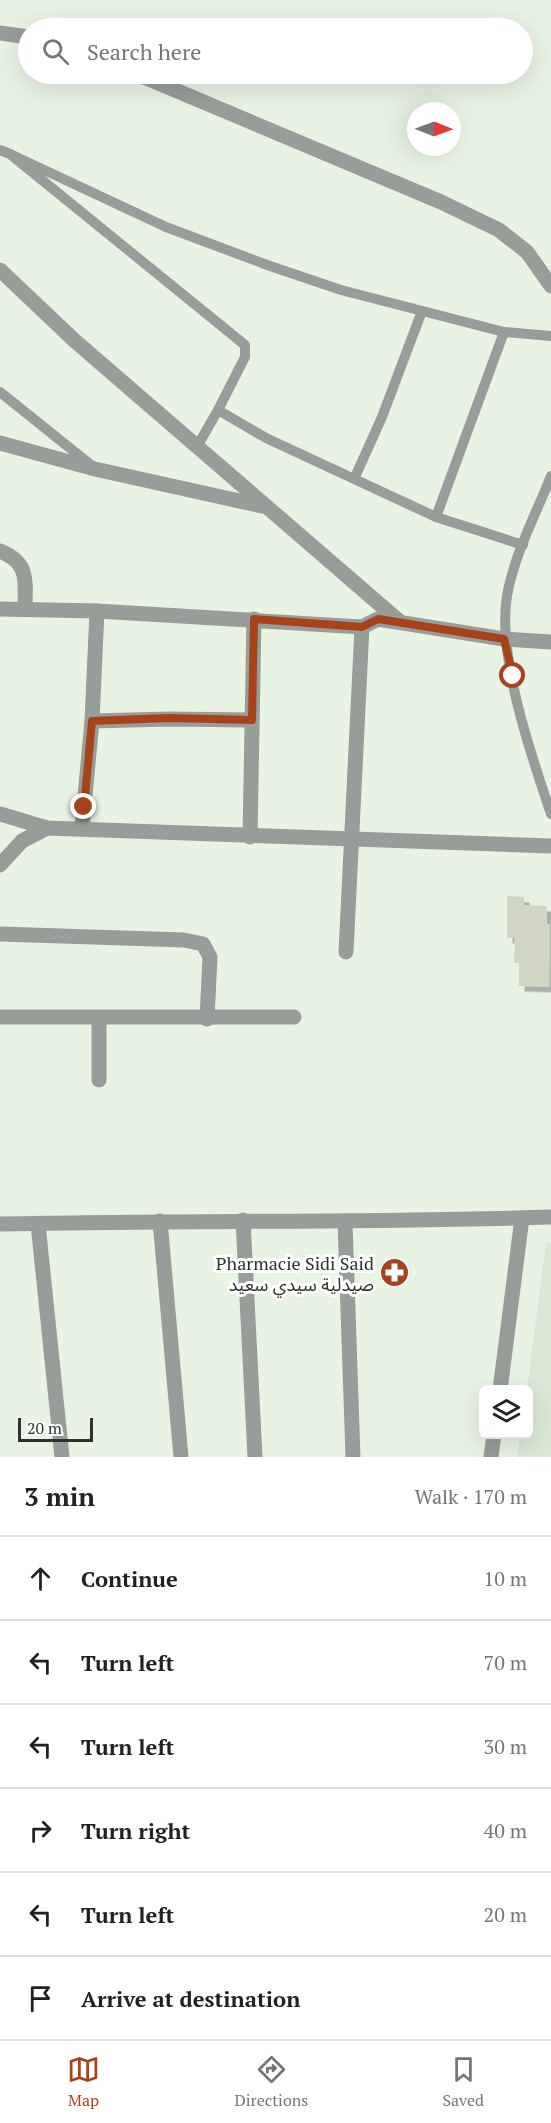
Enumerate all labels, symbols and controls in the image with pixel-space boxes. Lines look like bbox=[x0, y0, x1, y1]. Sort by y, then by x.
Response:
search box bbox=[18, 18, 533, 84]
icon: search bbox=[39, 35, 72, 68]
text: Search here bbox=[87, 37, 201, 66]
north arrow bbox=[407, 102, 461, 156]
route start bbox=[499, 662, 525, 688]
route end bbox=[70, 793, 96, 819]
place label: Pharmacie Sidi Said صيدلية سيدي سعيد bbox=[216, 1251, 374, 1298]
pharmacy icon: Pharmacie Sidi Said صيدلية سيدي سعيد bbox=[379, 1257, 411, 1289]
map controls bbox=[479, 1385, 533, 1439]
button: layers bbox=[479, 1385, 533, 1439]
scale bar bbox=[18, 1415, 93, 1442]
text: 20 m bbox=[27, 1417, 62, 1439]
text: 3 min bbox=[24, 1479, 95, 1513]
text: Walk · 170 m bbox=[415, 1483, 527, 1510]
icon: ahead bbox=[24, 1562, 57, 1595]
text: Continue bbox=[81, 1564, 178, 1593]
text: 10 m bbox=[484, 1565, 527, 1592]
icon: left bbox=[24, 1646, 57, 1679]
text: Turn left bbox=[81, 1648, 174, 1677]
text: 70 m bbox=[484, 1649, 527, 1676]
icon: left bbox=[24, 1730, 57, 1763]
text: Turn left bbox=[81, 1732, 174, 1761]
text: 30 m bbox=[484, 1733, 527, 1760]
icon: right bbox=[24, 1814, 57, 1847]
text: Turn right bbox=[81, 1816, 190, 1845]
text: 40 m bbox=[484, 1817, 527, 1844]
icon: left bbox=[24, 1898, 57, 1931]
text: Turn left bbox=[81, 1900, 174, 1929]
text: 20 m bbox=[484, 1901, 527, 1928]
icon: arrive bbox=[24, 1982, 57, 2015]
text: Arrive at destination bbox=[81, 1984, 300, 2013]
tab: Map bbox=[67, 2053, 100, 2111]
tab: Directions bbox=[234, 2053, 308, 2111]
tab: Saved bbox=[442, 2053, 484, 2111]

